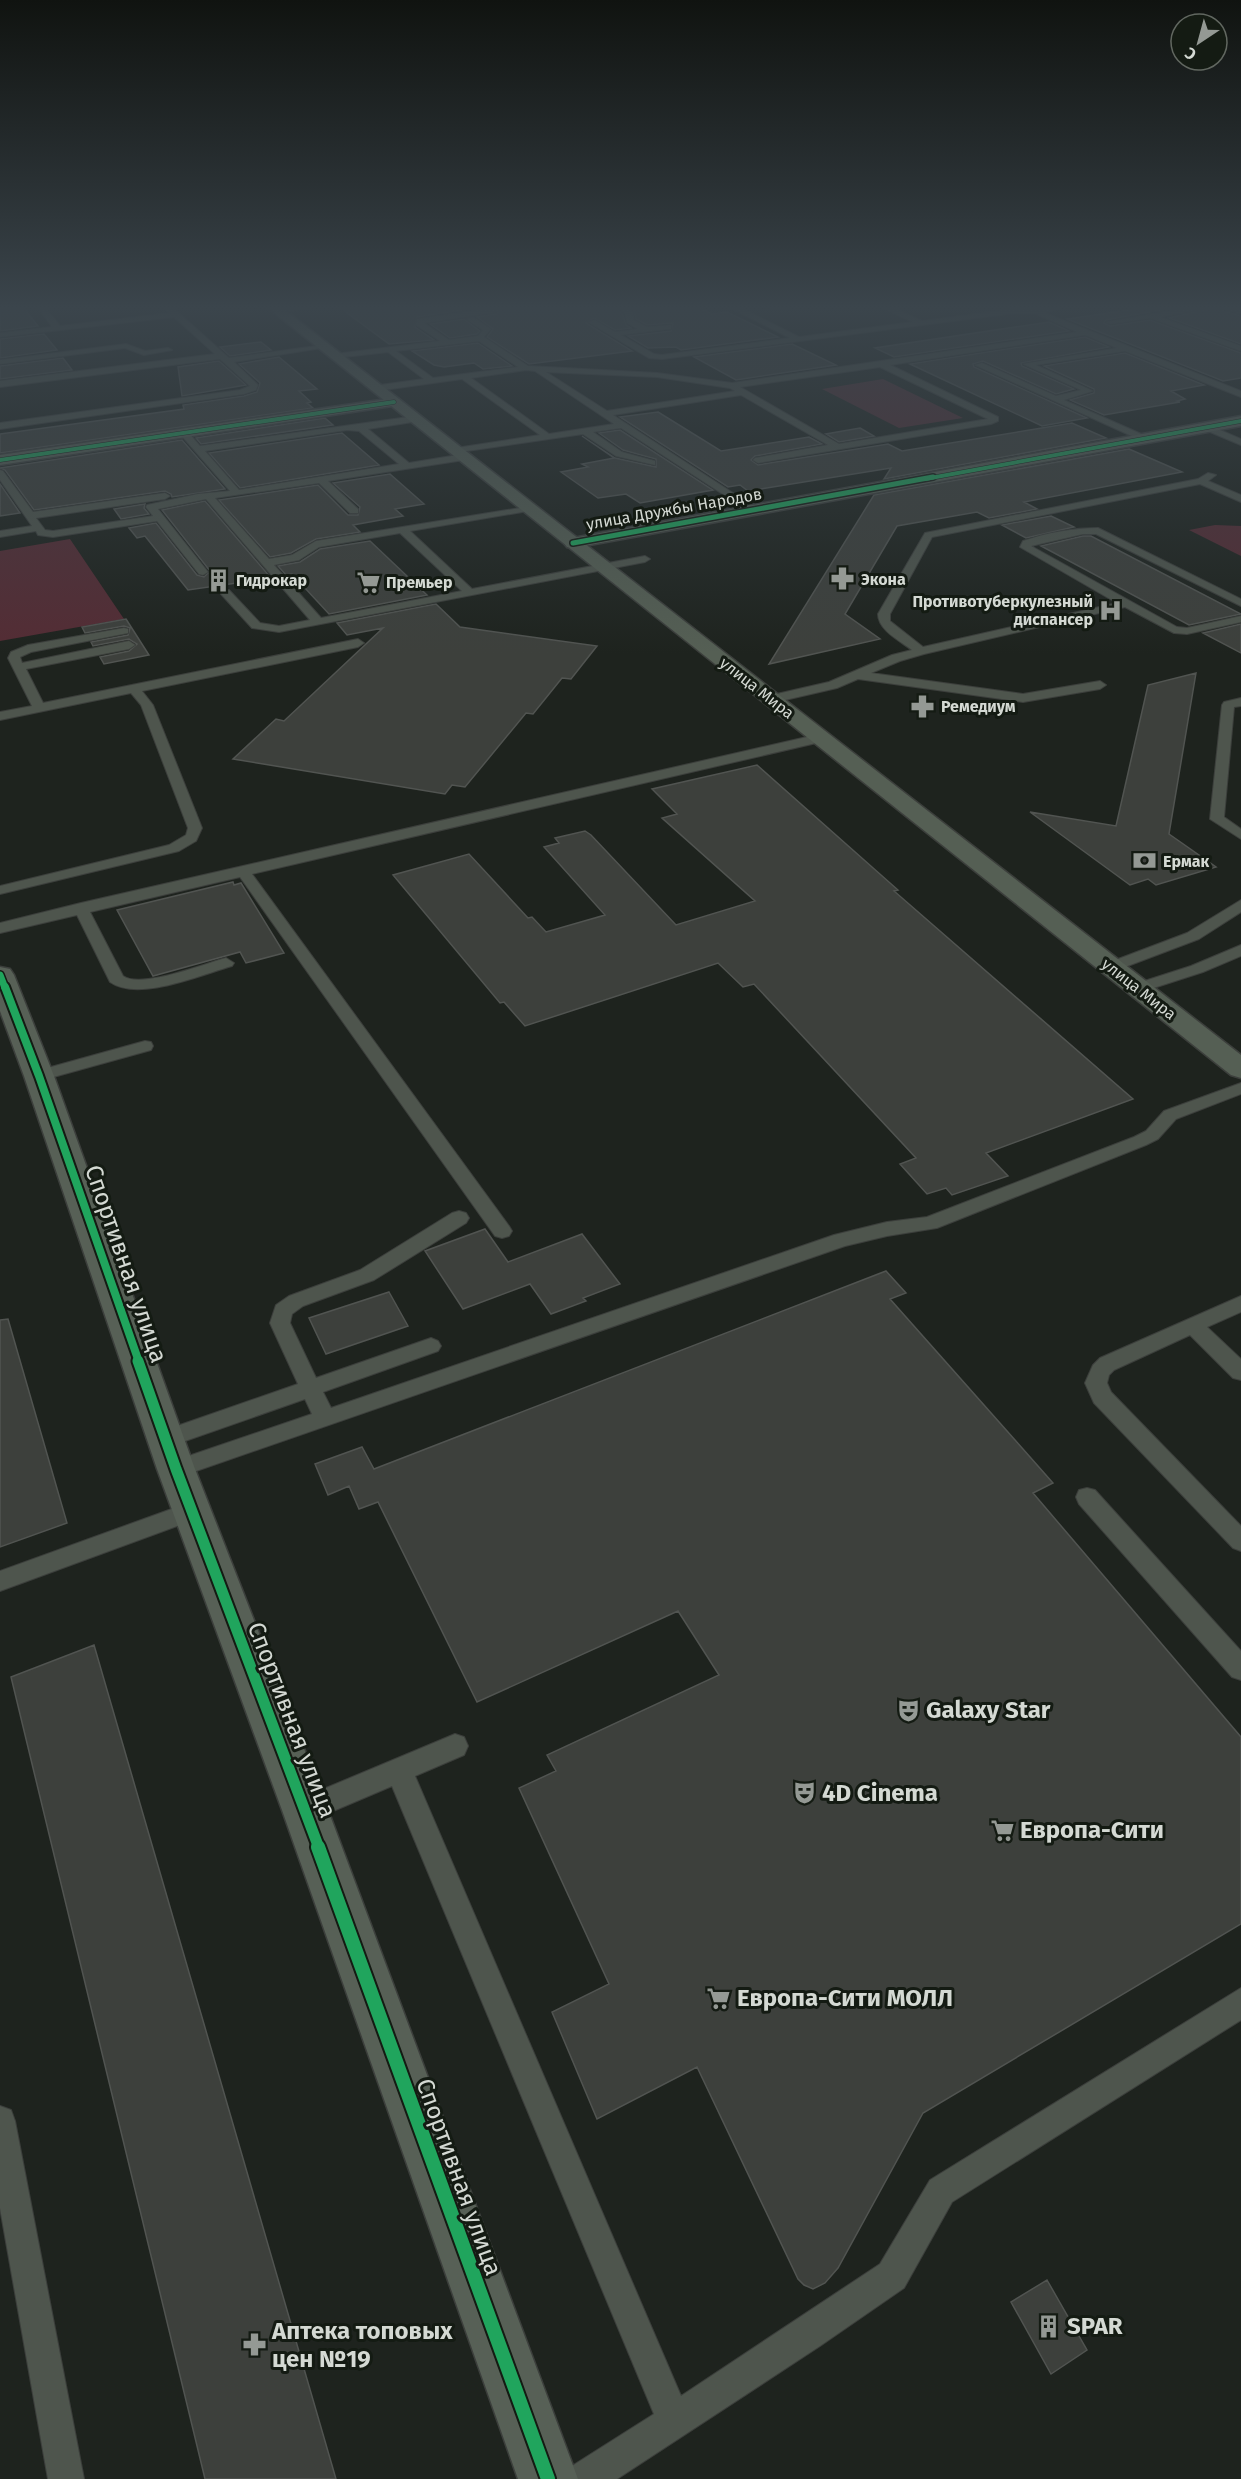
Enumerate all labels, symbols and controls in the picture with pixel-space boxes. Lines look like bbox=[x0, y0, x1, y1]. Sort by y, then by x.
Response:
north arrow bbox=[1169, 12, 1229, 72]
text: С bbox=[1181, 43, 1200, 64]
street label: улица Дружбы Народов bbox=[585, 484, 763, 534]
pharmacy icon: Экона bbox=[830, 566, 856, 592]
building icon: Гидрокар bbox=[205, 567, 231, 593]
supermarket icon: Премьер bbox=[355, 569, 381, 595]
place label: Экона bbox=[861, 570, 906, 589]
place label: Гидрокар bbox=[236, 571, 307, 590]
place label: Премьер bbox=[386, 573, 453, 592]
place label: Противотуберкулезный диспансер bbox=[912, 592, 1093, 629]
hospital icon: Противотуберкулезный диспансер bbox=[1098, 597, 1124, 623]
street label: улица Мира bbox=[716, 653, 798, 723]
pharmacy icon: Ремедиум bbox=[910, 693, 936, 719]
place label: Ремедиум bbox=[941, 697, 1016, 716]
bank icon: Ермак bbox=[1132, 848, 1158, 874]
place label: Ермак bbox=[1163, 852, 1209, 871]
street label: улица Мира bbox=[1098, 954, 1180, 1024]
street label: Спортивная улица bbox=[79, 1161, 173, 1367]
street label: Спортивная улица bbox=[242, 1618, 342, 1822]
place label: Galaxy Star bbox=[926, 1696, 1051, 1724]
theatre icon: Galaxy Star bbox=[895, 1697, 921, 1723]
place label: 4D Cinema bbox=[822, 1779, 938, 1807]
theatre icon: 4D Cinema bbox=[791, 1780, 817, 1806]
place label: Европа-Сити bbox=[1020, 1816, 1164, 1844]
supermarket icon: Европа-Сити bbox=[989, 1817, 1015, 1843]
place label: Европа-Сити МОЛЛ bbox=[737, 1984, 953, 2012]
supermarket icon: Европа-Сити МОЛЛ bbox=[706, 1985, 732, 2011]
street label: Спортивная улица bbox=[410, 2075, 508, 2279]
place label: SPAR bbox=[1067, 2312, 1123, 2340]
building icon: SPAR bbox=[1036, 2313, 1062, 2339]
place label: Аптека топовых цен №19 bbox=[271, 2317, 453, 2373]
pharmacy icon: Аптека топовых цен №19 bbox=[241, 2332, 267, 2358]

